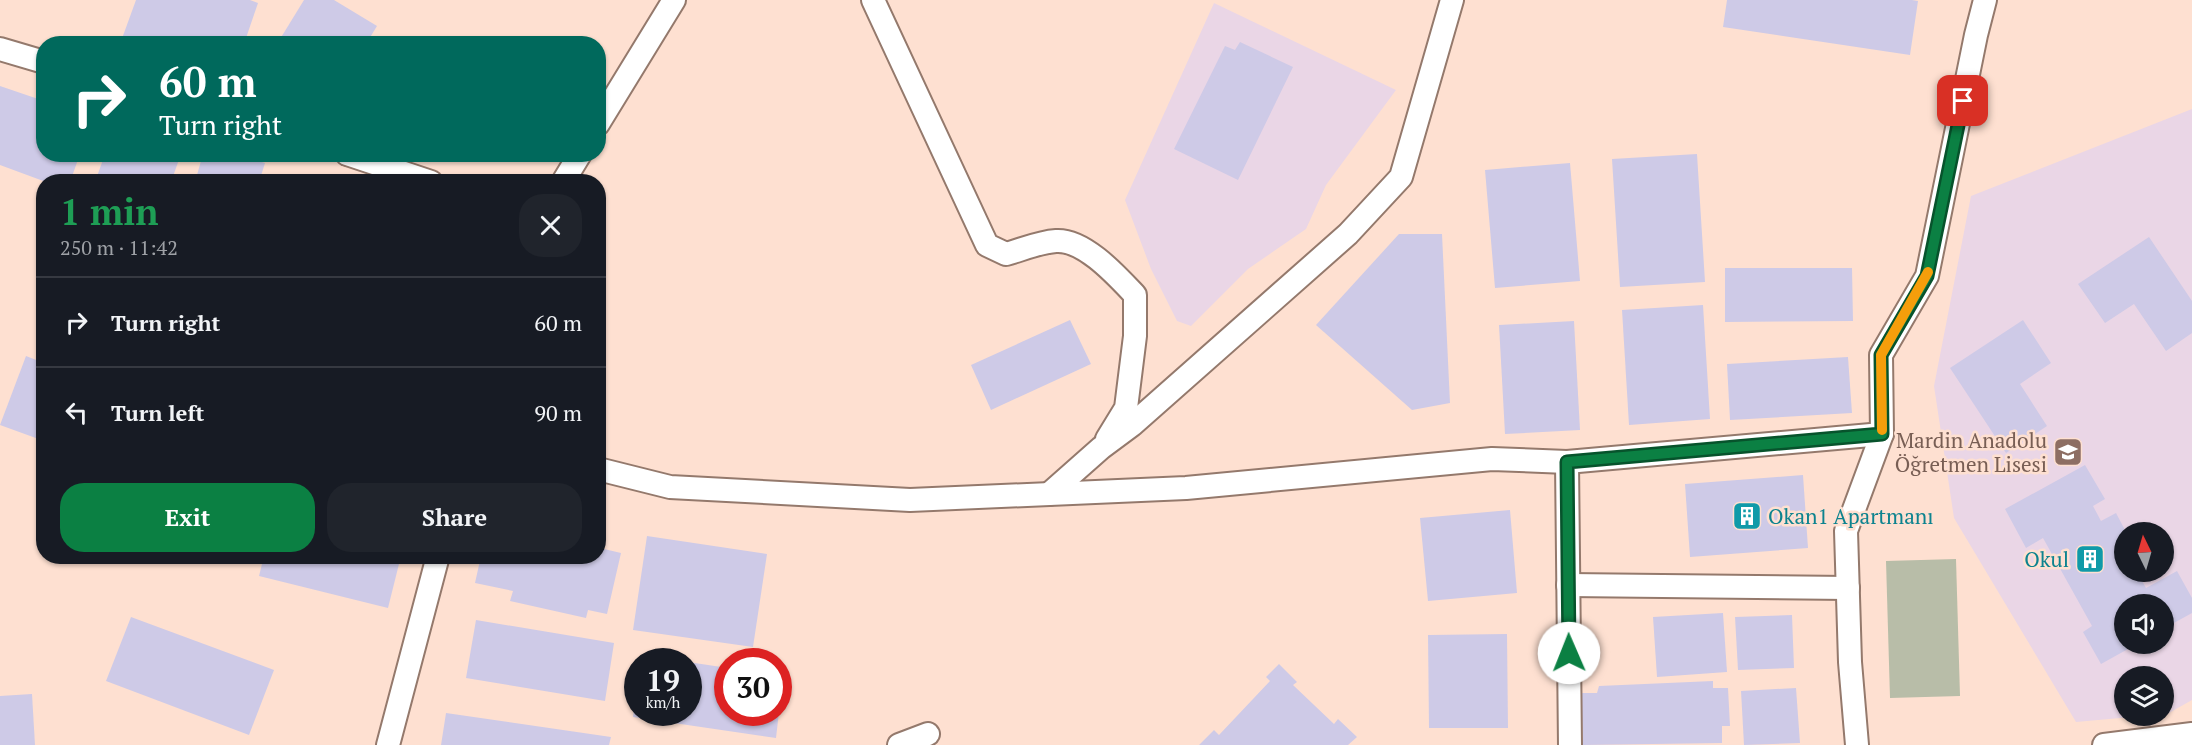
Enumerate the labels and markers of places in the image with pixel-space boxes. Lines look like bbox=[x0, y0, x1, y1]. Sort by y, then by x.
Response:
pin bbox=[1937, 75, 1988, 126]
place label: Mardin Anadolu Öğretmen Lisesi bbox=[1895, 426, 2047, 478]
school or university icon: Mardin Anadolu Öğretmen Lisesi bbox=[2052, 436, 2084, 468]
building icon: Okan1 Apartmanı bbox=[1731, 500, 1763, 532]
place label: Okan1 Apartmanı bbox=[1768, 502, 1934, 530]
building icon: Okul bbox=[2074, 543, 2106, 575]
place label: Okul bbox=[2024, 545, 2069, 573]

